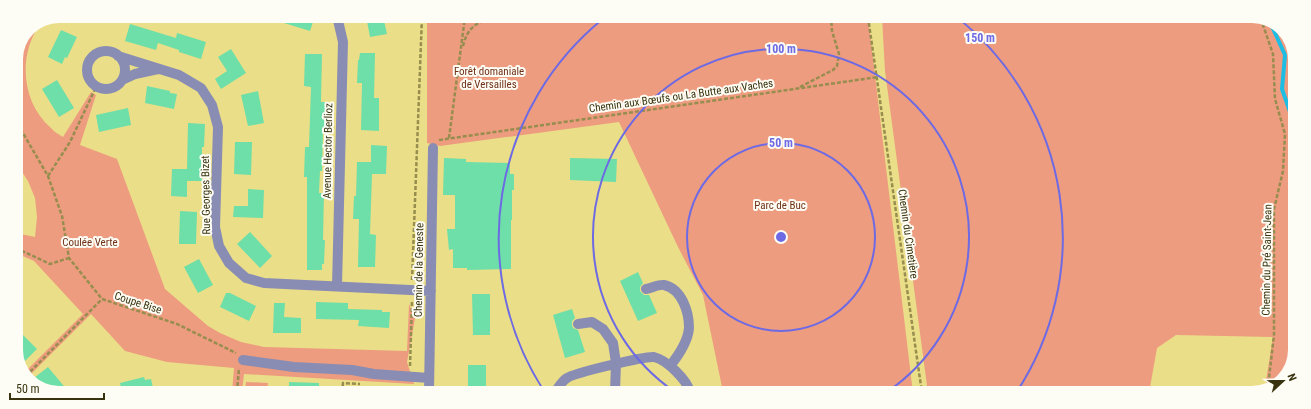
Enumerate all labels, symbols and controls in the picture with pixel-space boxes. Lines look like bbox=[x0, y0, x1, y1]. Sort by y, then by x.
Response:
text: 150 m bbox=[965, 31, 995, 45]
text: 100 m bbox=[766, 42, 796, 56]
park label: Forêt domaniale de Versailles bbox=[454, 65, 524, 91]
street label: Chemin aux Bœufs ou La Butte aux Vaches bbox=[588, 77, 774, 115]
street label: Avenue Hector Berlioz bbox=[321, 103, 335, 199]
text: 50 m bbox=[769, 136, 793, 150]
street label: Rue Georges Bizet bbox=[199, 155, 213, 235]
street label: Chemin du Cimetière bbox=[895, 188, 921, 280]
park label: Parc de Buc bbox=[754, 199, 806, 212]
street label: Chemin du Pré Saint-Jean bbox=[1260, 204, 1274, 316]
street label: Chemin de la Geneste bbox=[412, 223, 426, 317]
centre of rings bbox=[774, 230, 788, 244]
park label: Coulée Verte bbox=[62, 236, 118, 249]
street label: Coupe Bise bbox=[113, 289, 163, 317]
north arrow bbox=[1263, 361, 1303, 401]
text: N bbox=[1285, 372, 1299, 383]
scale bar bbox=[10, 375, 104, 401]
text: 50 m bbox=[16, 382, 40, 396]

